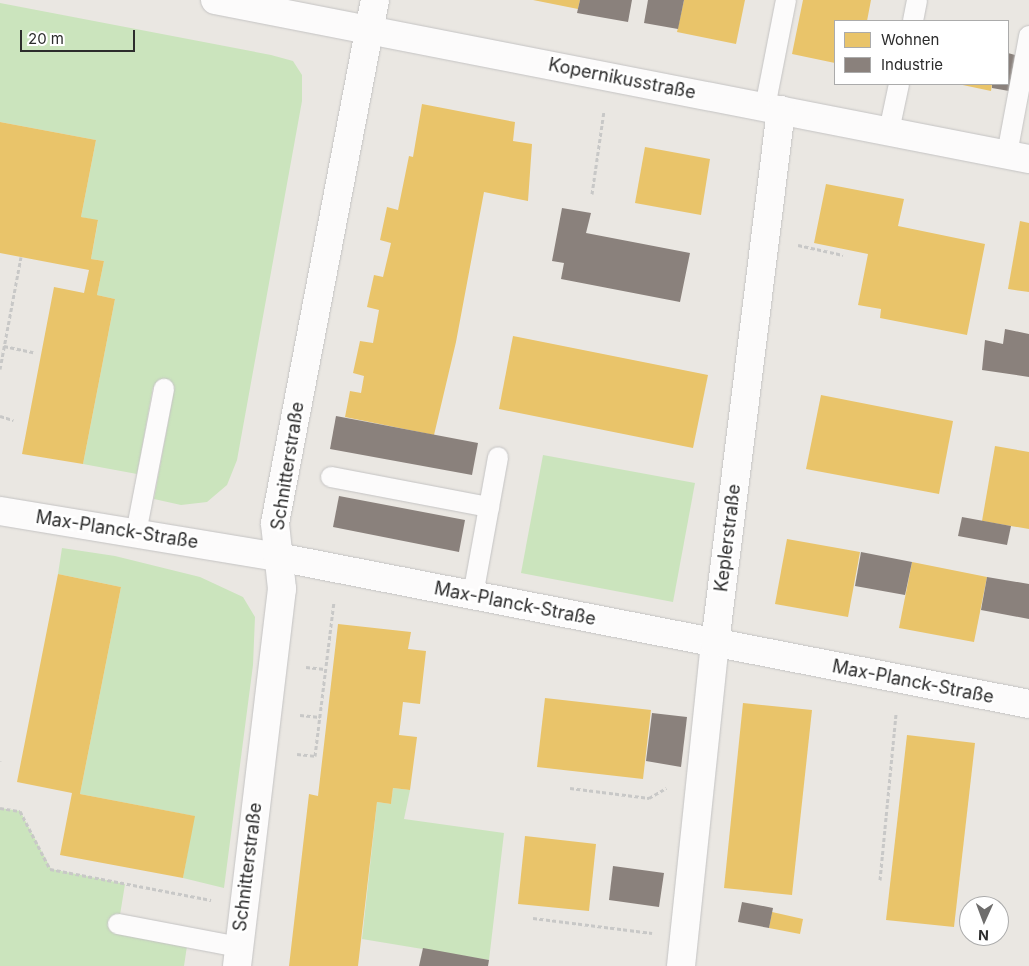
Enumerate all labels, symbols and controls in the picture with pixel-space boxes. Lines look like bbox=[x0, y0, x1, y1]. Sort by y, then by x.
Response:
scale bar bbox=[22, 20, 138, 52]
legend bbox=[834, 20, 1009, 85]
text: 20 m bbox=[28, 29, 64, 48]
text: Wohnen bbox=[881, 30, 939, 49]
street label: Kopernikusstraße bbox=[547, 54, 697, 104]
text: Industrie bbox=[881, 55, 943, 74]
street label: Schnitterstraße bbox=[267, 400, 309, 532]
street label: Keplerstraße bbox=[711, 483, 745, 593]
street label: Max-Planck-Straße bbox=[34, 506, 200, 554]
street label: Max-Planck-Straße bbox=[432, 578, 598, 630]
street label: Max-Planck-Straße bbox=[830, 656, 996, 708]
street label: Schnitterstraße bbox=[229, 801, 267, 933]
north arrow bbox=[959, 896, 1009, 946]
text: N bbox=[978, 927, 989, 944]

